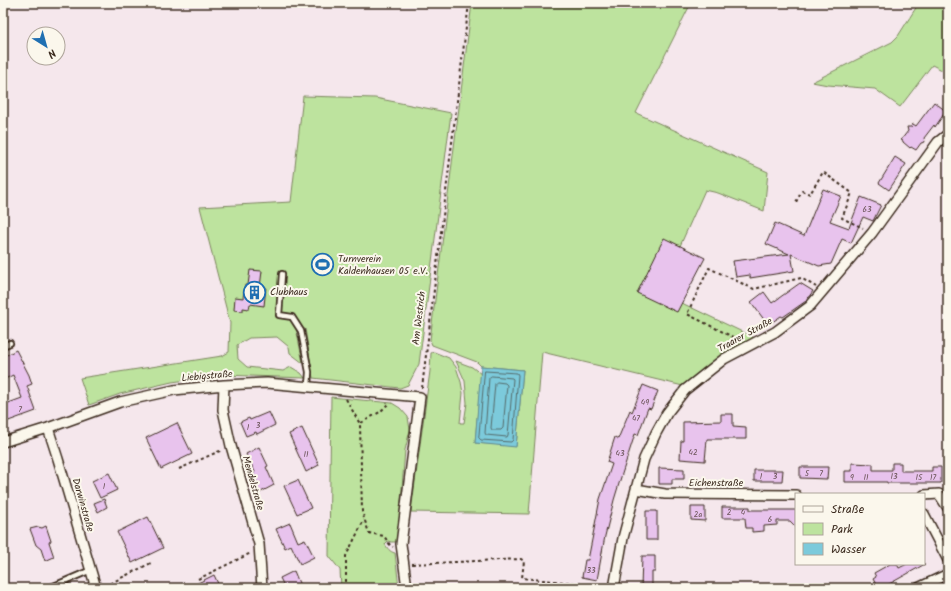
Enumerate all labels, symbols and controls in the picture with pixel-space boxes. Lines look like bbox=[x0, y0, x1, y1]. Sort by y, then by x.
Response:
north arrow bbox=[26, 26, 66, 66]
text: N bbox=[43, 44, 60, 62]
house number: 63 bbox=[862, 203, 872, 216]
place label: Turnverein Kaldenhausen 05 e.V. bbox=[338, 251, 428, 279]
sports icon: Turnverein Kaldenhausen 05 e.V. bbox=[310, 252, 336, 278]
building icon: Clubhaus bbox=[242, 279, 268, 305]
place label: Clubhaus bbox=[270, 284, 308, 300]
street label: Am Westrich bbox=[408, 290, 430, 346]
street label: Traarer Straße bbox=[715, 313, 776, 357]
street label: Liebigstraße bbox=[181, 366, 234, 386]
house number: 49 bbox=[641, 396, 649, 409]
house number: 7 bbox=[18, 403, 22, 416]
house number: 47 bbox=[632, 412, 640, 425]
house number: 3 bbox=[256, 419, 261, 432]
house number: 1 bbox=[247, 421, 250, 434]
house number: 42 bbox=[688, 446, 698, 459]
house number: 43 bbox=[616, 447, 625, 460]
house number: 11 bbox=[303, 448, 309, 461]
street label: Mendelstraße bbox=[238, 454, 269, 513]
house number: 5 bbox=[805, 467, 810, 480]
house number: 7 bbox=[819, 467, 823, 480]
house number: 1 bbox=[760, 470, 763, 483]
house number: 3 bbox=[773, 470, 778, 483]
house number: 13 bbox=[890, 470, 898, 483]
house number: 9 bbox=[850, 471, 854, 484]
house number: 11 bbox=[863, 471, 869, 484]
house number: 15 bbox=[916, 471, 923, 484]
house number: 17 bbox=[930, 471, 936, 484]
street label: Eichenstraße bbox=[689, 475, 744, 491]
street label: Darwinstraße bbox=[68, 476, 98, 534]
house number: 1 bbox=[103, 480, 106, 493]
legend bbox=[795, 493, 925, 565]
text: Straße bbox=[831, 500, 865, 519]
house number: 2 bbox=[727, 506, 732, 519]
house number: 4 bbox=[741, 506, 746, 519]
house number: 2a bbox=[694, 508, 702, 521]
house number: 6 bbox=[768, 513, 772, 526]
text: Park bbox=[831, 520, 853, 539]
text: Wasser bbox=[831, 540, 867, 559]
house number: 33 bbox=[586, 564, 596, 577]

